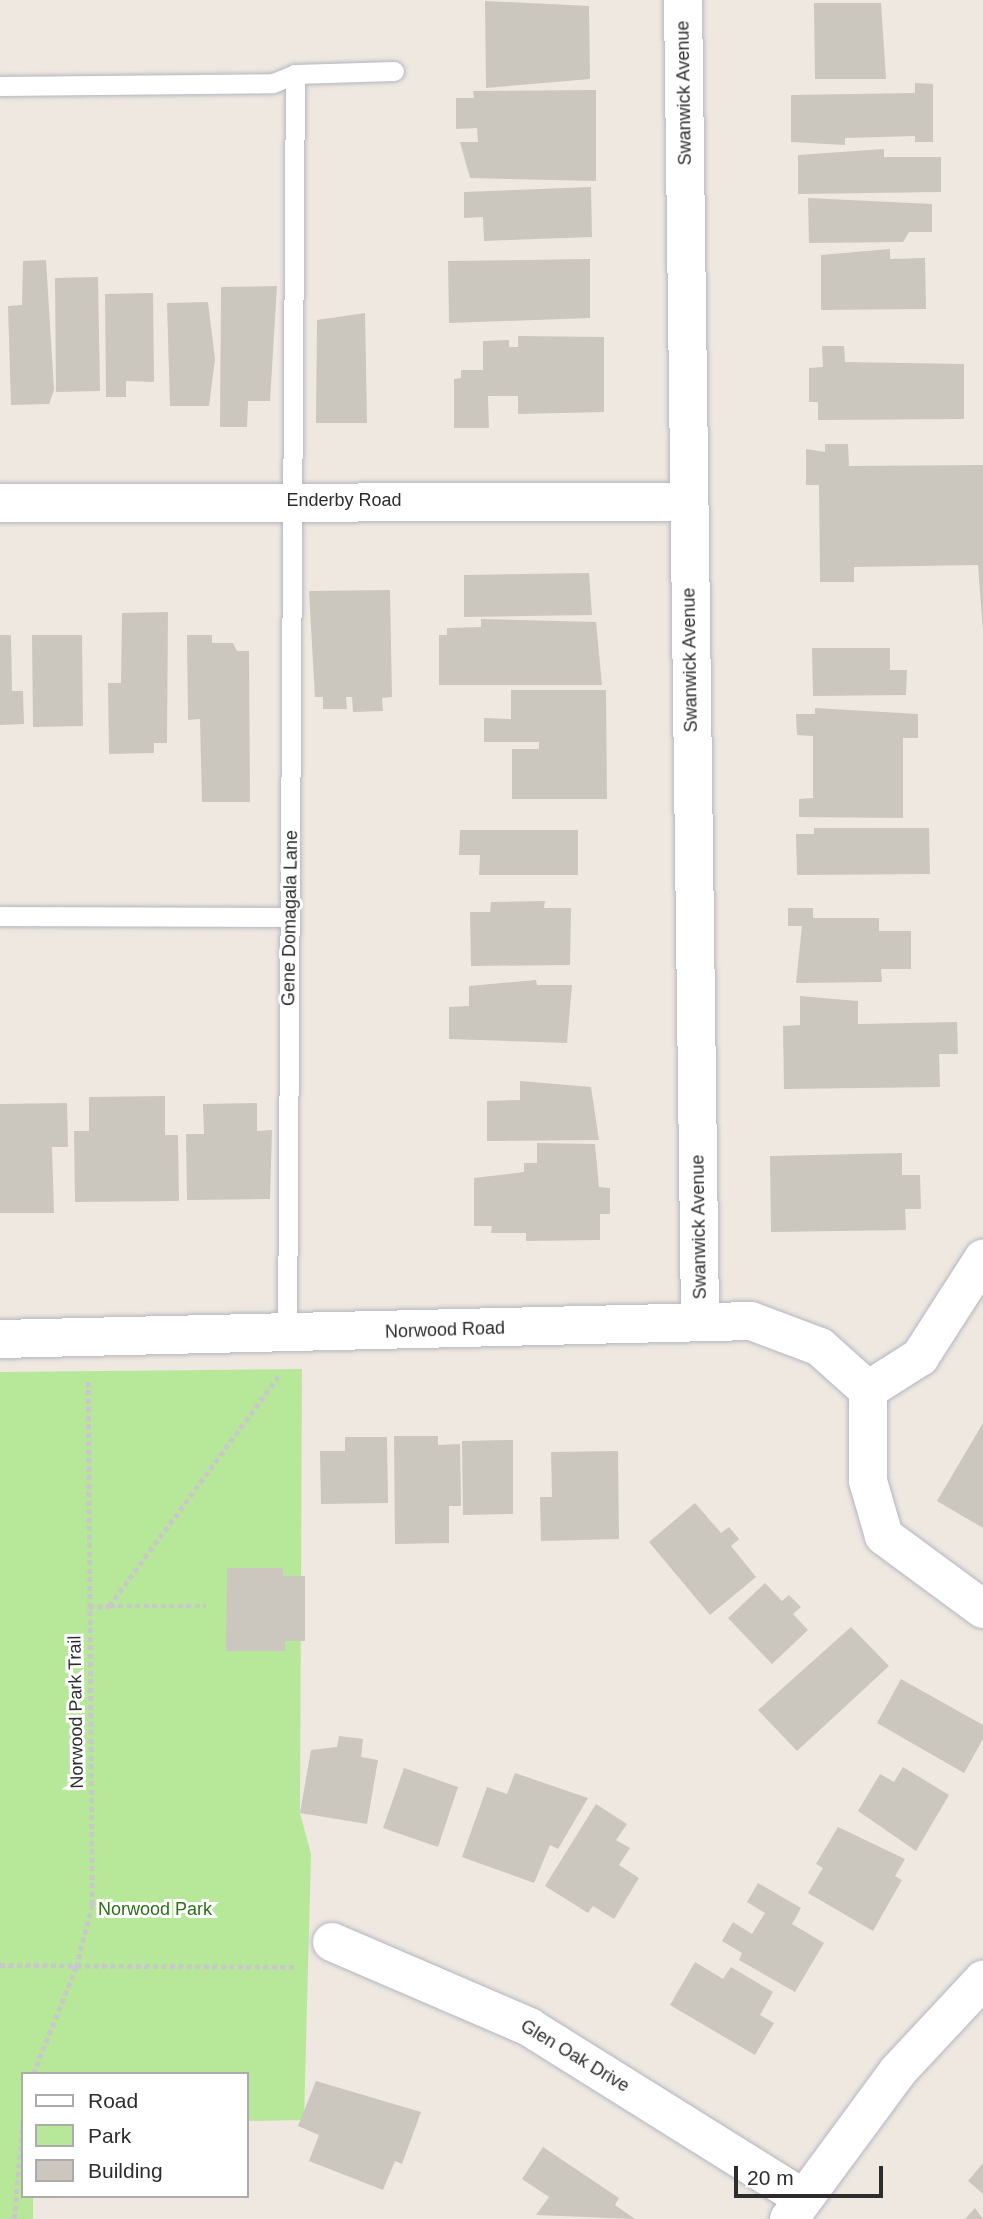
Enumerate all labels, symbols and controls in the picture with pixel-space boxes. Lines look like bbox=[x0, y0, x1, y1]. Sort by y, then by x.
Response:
street label: Swanwick Avenue bbox=[672, 20, 696, 166]
street label: Enderby Road bbox=[286, 489, 402, 511]
street label: Swanwick Avenue bbox=[678, 587, 702, 733]
street label: Gene Domagala Lane bbox=[278, 830, 302, 1006]
street label: Swanwick Avenue bbox=[687, 1154, 711, 1300]
street label: Norwood Road bbox=[385, 1317, 505, 1343]
street label: Norwood Park Trail bbox=[64, 1635, 88, 1789]
park label: Norwood Park bbox=[98, 1898, 212, 1920]
street label: Glen Oak Drive bbox=[517, 2015, 633, 2097]
legend bbox=[21, 2072, 248, 2198]
text: Road bbox=[88, 2089, 138, 2112]
text: Park bbox=[88, 2124, 131, 2147]
scale bar bbox=[738, 2152, 887, 2196]
text: Building bbox=[88, 2159, 163, 2182]
text: 20 m bbox=[747, 2166, 794, 2189]

